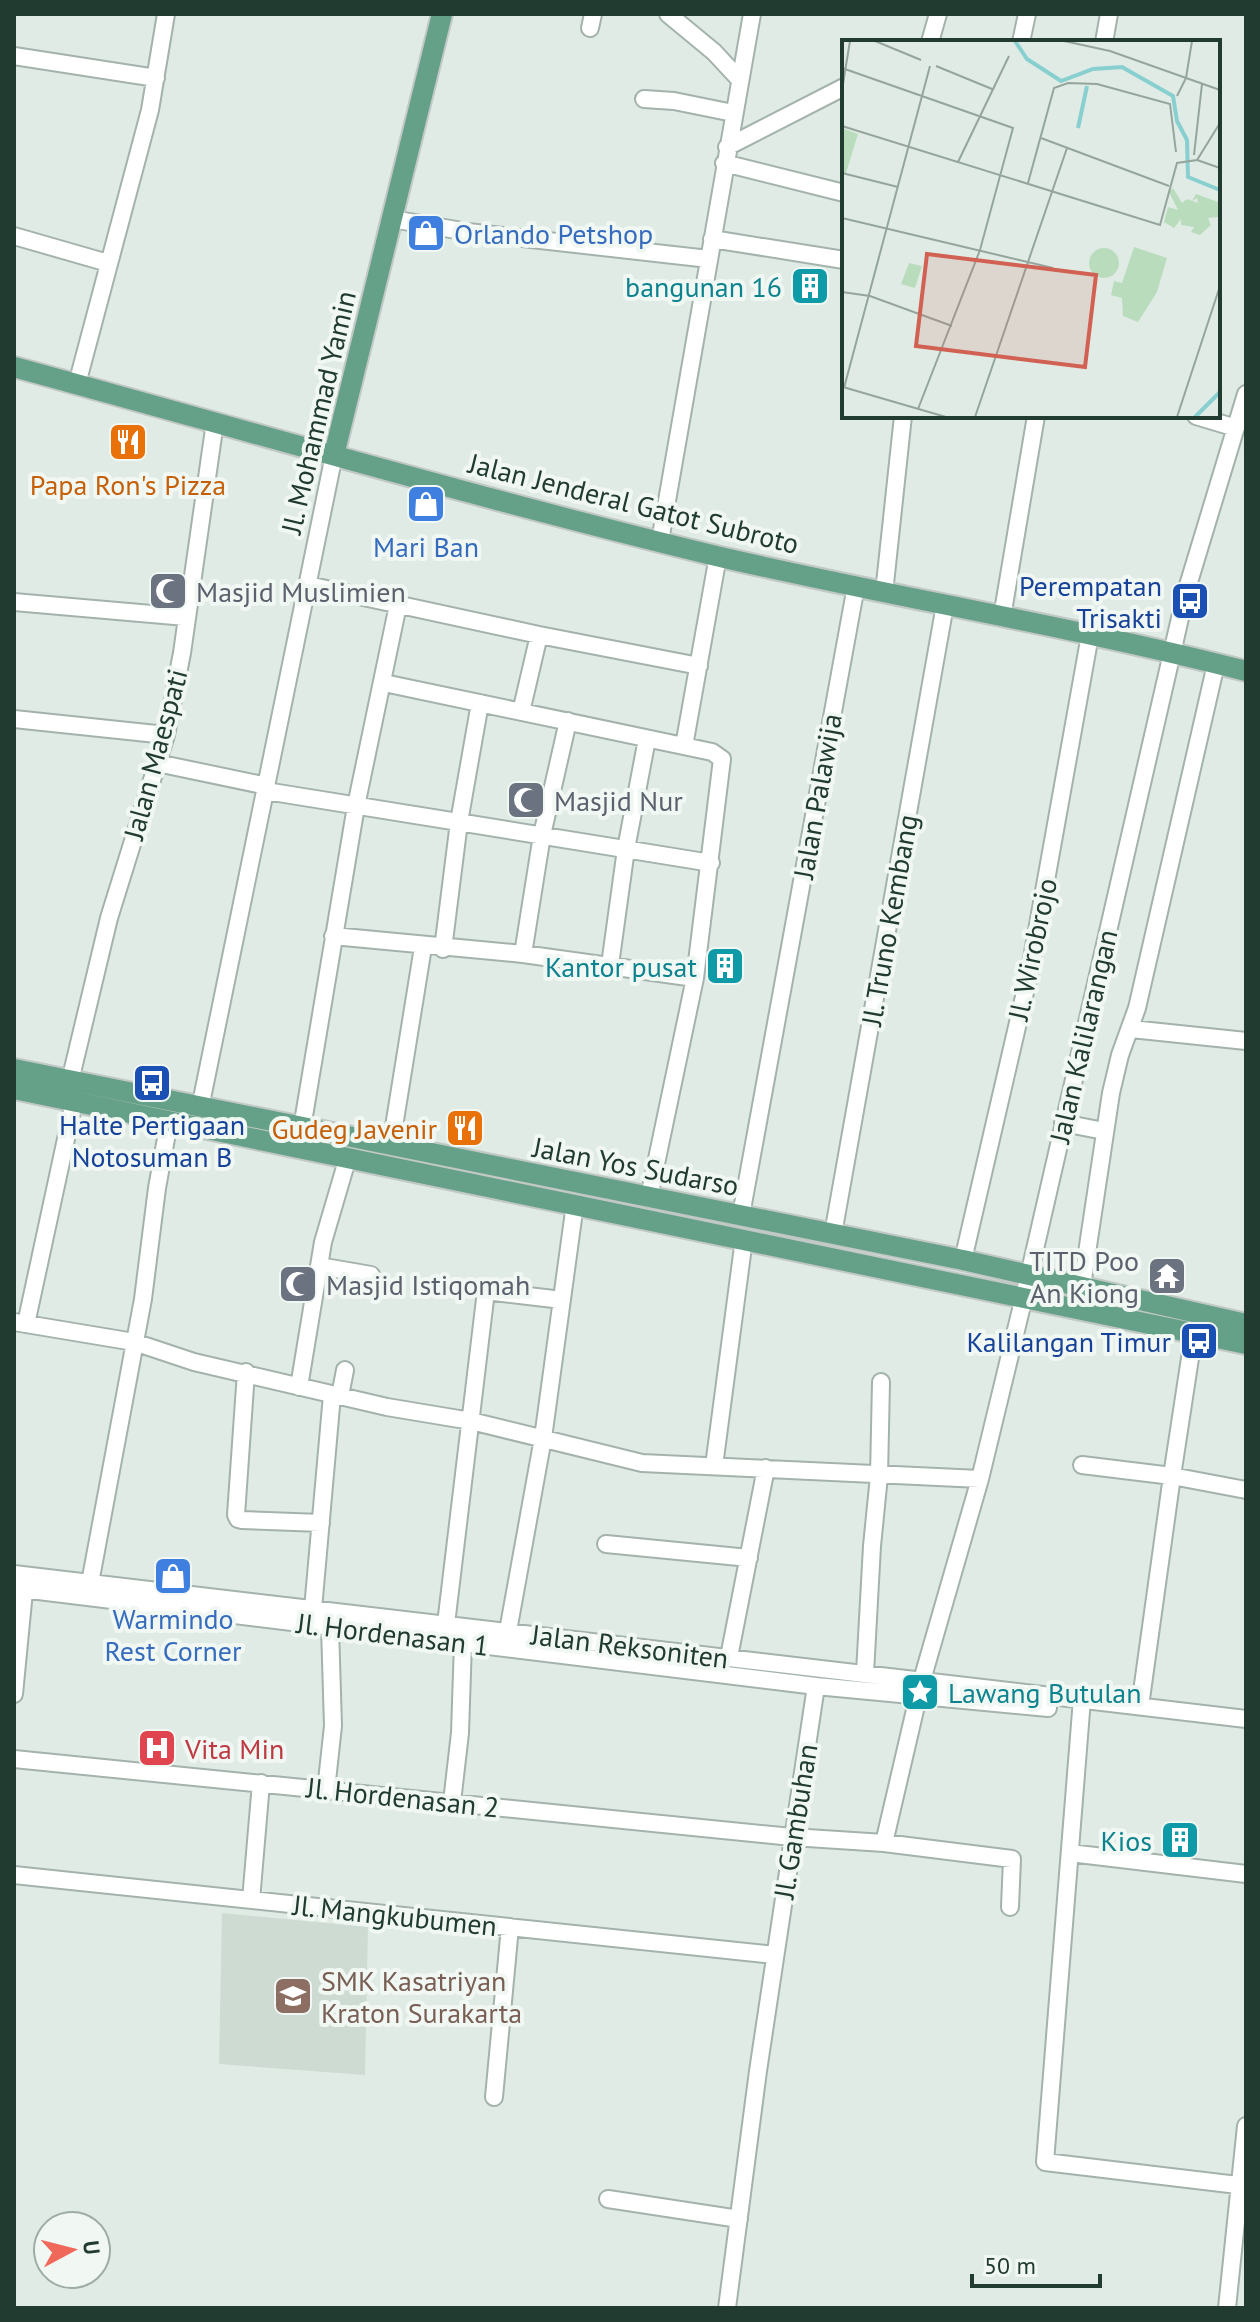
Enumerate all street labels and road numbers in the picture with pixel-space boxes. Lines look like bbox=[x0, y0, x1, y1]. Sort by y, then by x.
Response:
street label: Jl. Mohammad Yamin bbox=[272, 287, 364, 538]
street label: Jalan Jenderal Gatot Subroto bbox=[464, 444, 803, 562]
street label: Jalan Maespati bbox=[114, 665, 196, 844]
street label: Jalan Palawija bbox=[784, 711, 850, 882]
street label: Jl. Truno Kembang bbox=[852, 812, 926, 1029]
street label: Jl. Wirobrojo bbox=[999, 875, 1065, 1024]
street label: Jalan Kalilarangan bbox=[1040, 926, 1126, 1147]
street label: Jalan Yos Sudarso bbox=[529, 1128, 742, 1204]
street label: Jl. Hordenasan 1 bbox=[294, 1604, 491, 1664]
street label: Jalan Reksoniten bbox=[528, 1615, 731, 1676]
street label: Jl. Gambuhan bbox=[764, 1741, 825, 1902]
street label: Jl. Hordenasan 2 bbox=[304, 1768, 501, 1825]
street label: Jl. Mangkubumen bbox=[290, 1886, 499, 1944]

